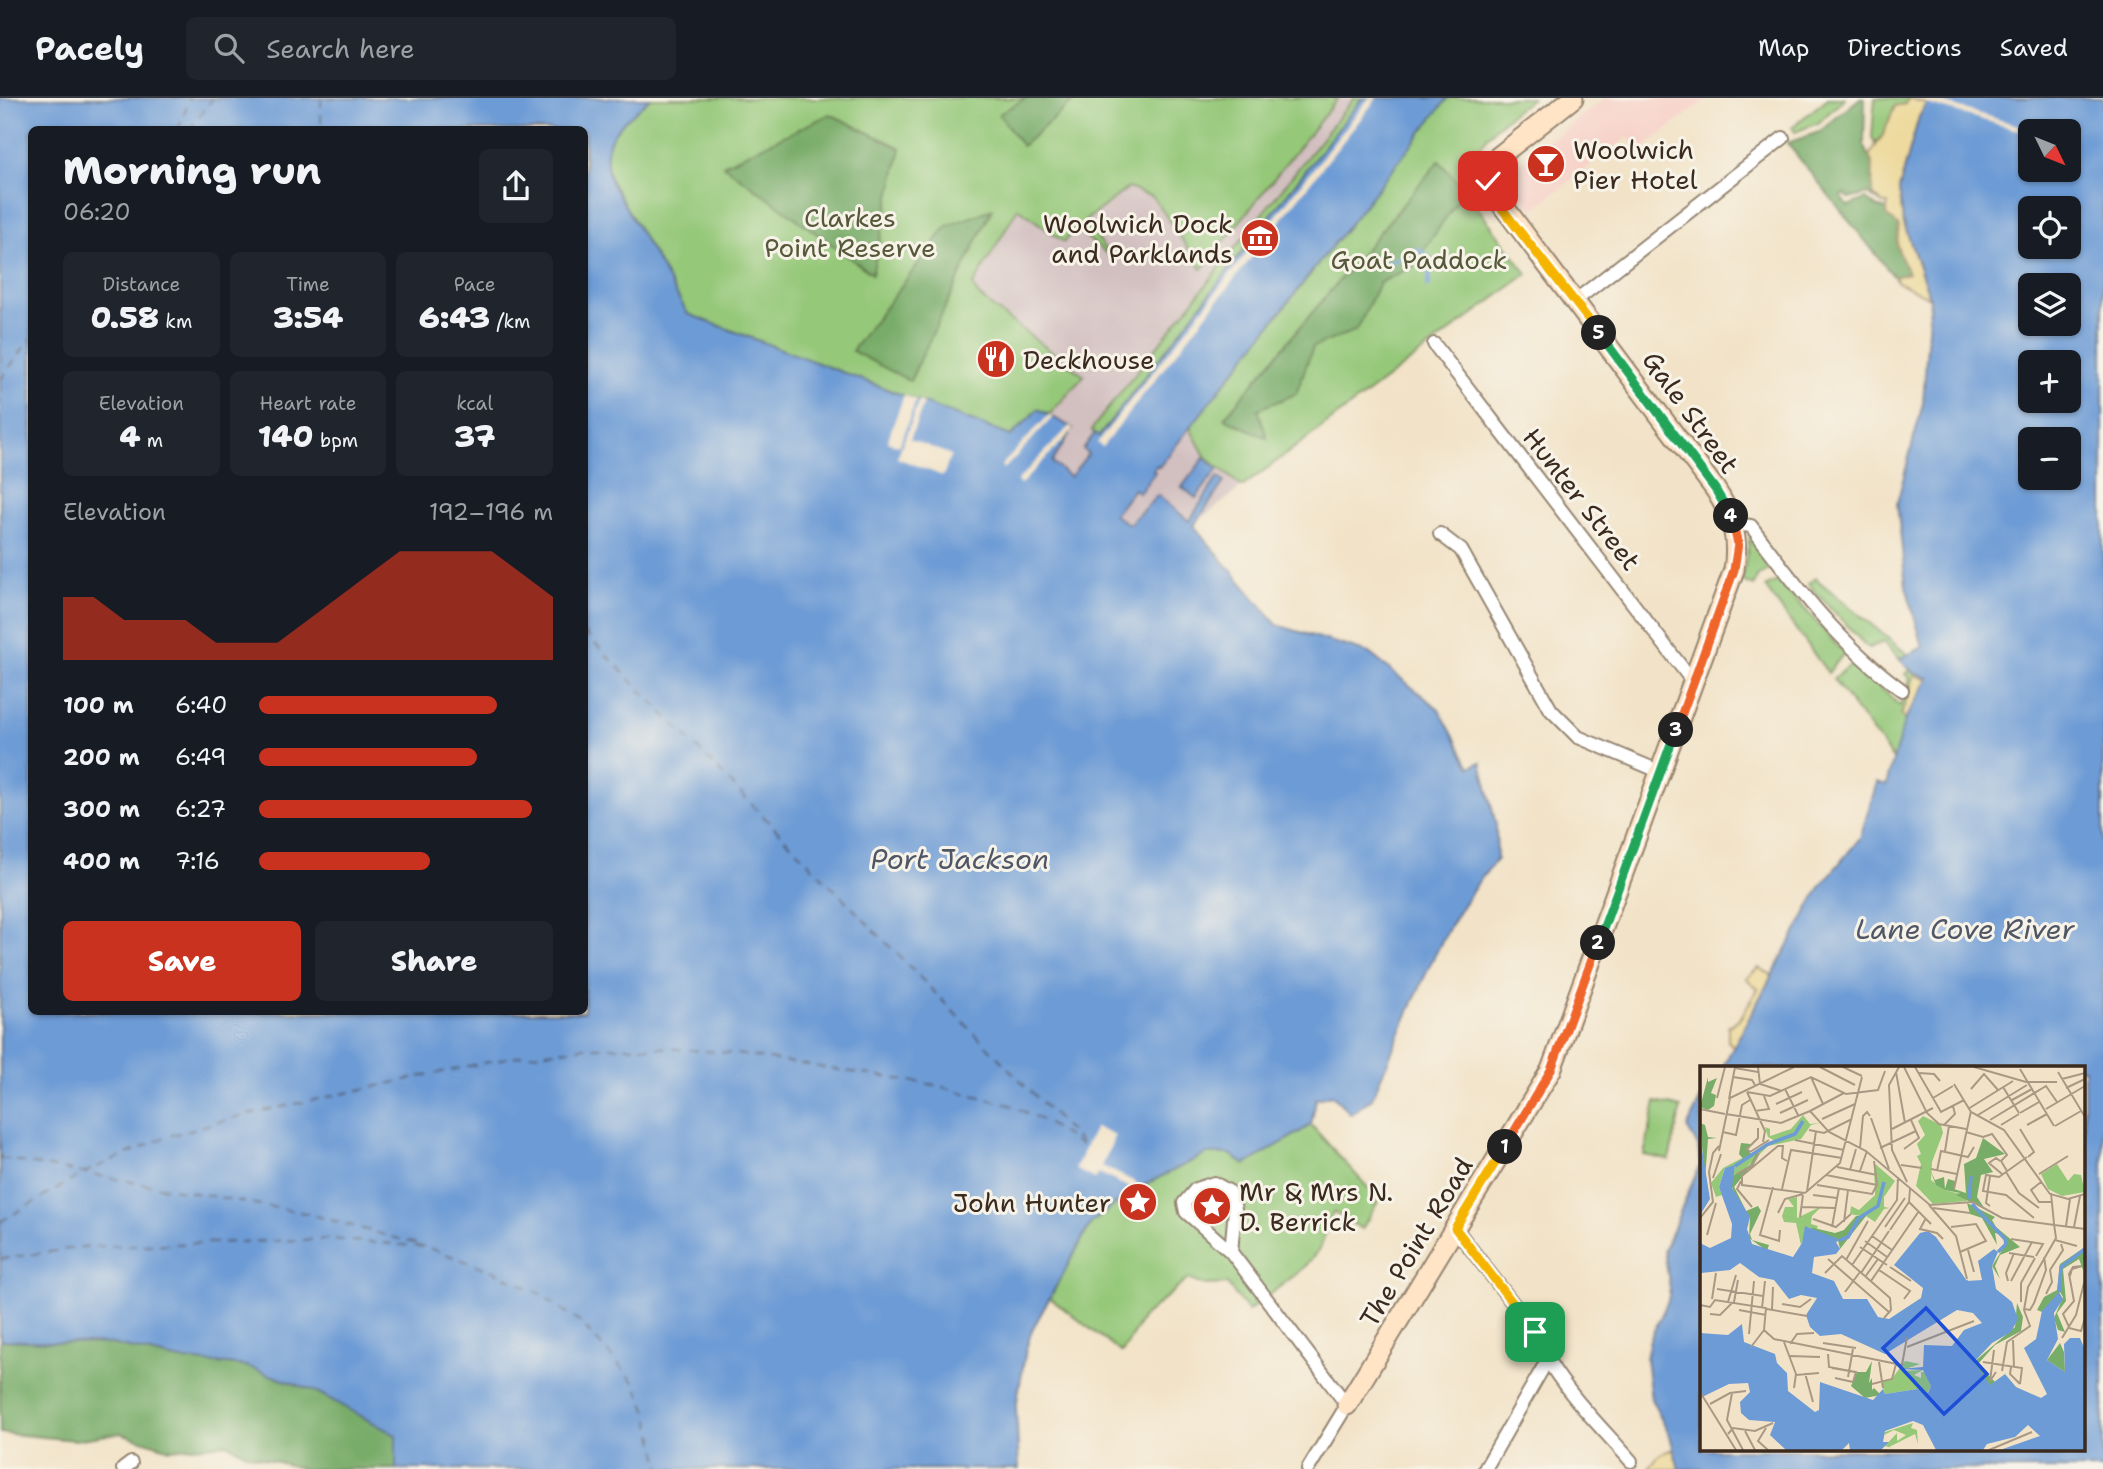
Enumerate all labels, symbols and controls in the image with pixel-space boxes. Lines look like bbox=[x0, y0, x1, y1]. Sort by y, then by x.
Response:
search box bbox=[186, 17, 676, 80]
text: Pacely bbox=[35, 26, 144, 71]
icon: search bbox=[210, 29, 248, 67]
text: Search here bbox=[266, 31, 415, 66]
text: Map bbox=[1758, 32, 1809, 64]
text: Directions bbox=[1847, 32, 1962, 64]
text: Saved bbox=[2000, 32, 2068, 64]
north arrow bbox=[2018, 119, 2081, 182]
map controls bbox=[2018, 119, 2081, 490]
place label: Woolwich Pier Hotel bbox=[1573, 132, 1698, 197]
bar icon: Woolwich Pier Hotel bbox=[1525, 143, 1567, 185]
text: Morning run bbox=[63, 145, 321, 196]
button: share bbox=[479, 149, 553, 223]
pin bbox=[1458, 151, 1518, 211]
icon: check bbox=[1469, 162, 1507, 200]
button: locate bbox=[2018, 196, 2081, 259]
text: 06:20 bbox=[63, 197, 131, 227]
park label: Clarkes Point Reserve bbox=[764, 200, 936, 265]
place label: Woolwich Dock and Parklands bbox=[1043, 206, 1233, 271]
museum icon: Woolwich Dock and Parklands bbox=[1239, 217, 1281, 259]
park label: Goat Paddock bbox=[1331, 242, 1507, 277]
text: Distance bbox=[102, 272, 180, 297]
text: Time bbox=[286, 272, 330, 297]
text: Pace bbox=[454, 272, 496, 297]
button: layers bbox=[2018, 273, 2081, 336]
text: 0.58 bbox=[90, 297, 159, 338]
text: 3:54 bbox=[273, 297, 343, 338]
text: 6:43 bbox=[419, 297, 490, 338]
text: km bbox=[159, 309, 192, 334]
text: /km bbox=[490, 309, 530, 334]
pin: 5 bbox=[1582, 316, 1616, 350]
text: 5 bbox=[1593, 320, 1604, 345]
restaurant icon: Deckhouse bbox=[975, 338, 1017, 380]
place label: Deckhouse bbox=[1023, 342, 1155, 377]
street label: Gale Street bbox=[1635, 344, 1747, 480]
button: + bbox=[2018, 350, 2081, 413]
text: Elevation bbox=[99, 391, 184, 416]
text: Heart rate bbox=[260, 391, 356, 416]
text: kcal bbox=[456, 391, 493, 416]
text: 4 bbox=[119, 416, 140, 457]
text: 140 bbox=[258, 416, 313, 457]
text: 37 bbox=[454, 416, 495, 457]
street label: Hunter Street bbox=[1515, 421, 1649, 577]
button: − bbox=[2018, 427, 2081, 490]
text: m bbox=[140, 428, 163, 453]
text: bpm bbox=[313, 428, 358, 453]
text: Elevation bbox=[63, 497, 166, 527]
text: 192–196 m bbox=[429, 497, 553, 527]
pin: 4 bbox=[1714, 498, 1748, 534]
text: 4 bbox=[1724, 503, 1737, 528]
text: 100 m bbox=[63, 690, 134, 720]
text: 6:40 bbox=[175, 690, 227, 720]
pin: 3 bbox=[1658, 712, 1694, 748]
text: 3 bbox=[1669, 717, 1682, 742]
text: 200 m bbox=[63, 742, 140, 772]
text: 6:49 bbox=[175, 742, 226, 772]
text: 300 m bbox=[63, 794, 140, 824]
text: 6:27 bbox=[175, 794, 226, 824]
water label: Port Jackson bbox=[871, 840, 1049, 878]
text: 400 m bbox=[63, 846, 140, 876]
text: 7:16 bbox=[175, 846, 220, 876]
water label: Lane Cove River bbox=[1855, 910, 2075, 948]
button: Save bbox=[63, 921, 301, 1001]
button: Share bbox=[315, 921, 553, 1001]
pin: 2 bbox=[1580, 926, 1616, 960]
text: 2 bbox=[1591, 930, 1604, 955]
inset map bbox=[1700, 1066, 2086, 1452]
pin: 1 bbox=[1488, 1130, 1522, 1164]
text: 1 bbox=[1500, 1134, 1509, 1159]
street label: The Point Road bbox=[1351, 1151, 1481, 1333]
place label: Mr & Mrs N. D. Berrick bbox=[1239, 1174, 1393, 1239]
place icon: John Hunter bbox=[1117, 1181, 1159, 1223]
place label: John Hunter bbox=[953, 1185, 1111, 1220]
place icon: Mr & Mrs N. D. Berrick bbox=[1191, 1185, 1233, 1227]
pin bbox=[1505, 1302, 1565, 1362]
icon: arrive bbox=[1516, 1313, 1554, 1351]

